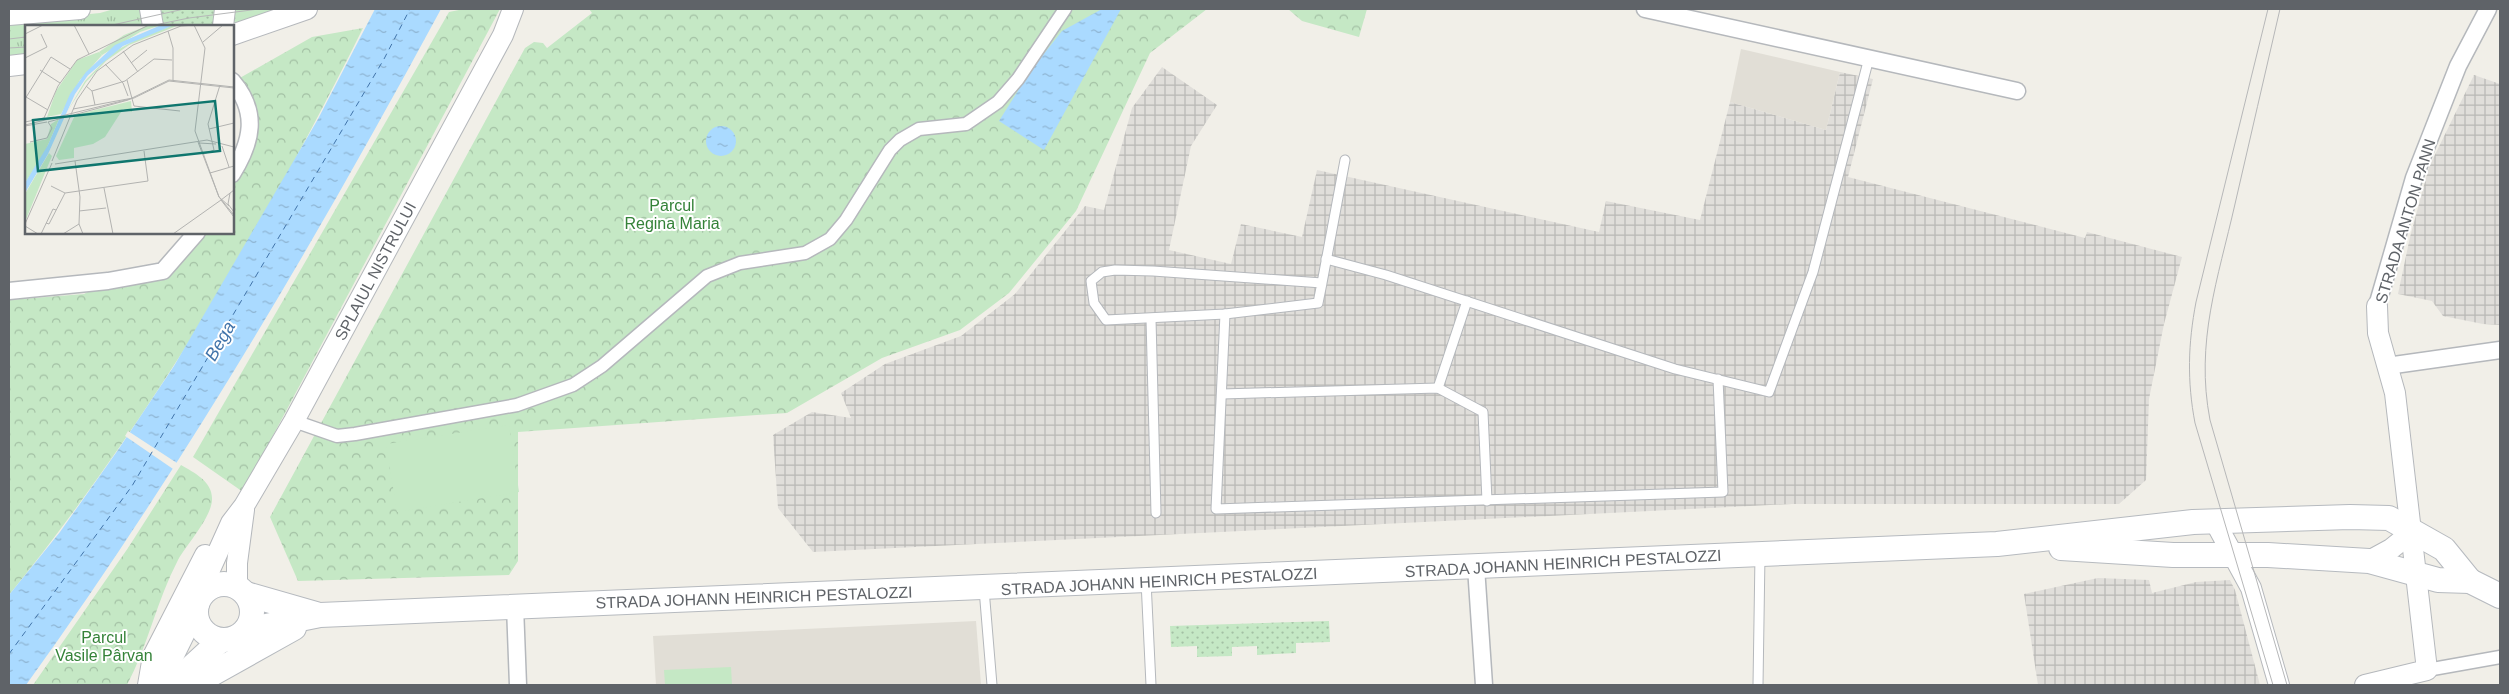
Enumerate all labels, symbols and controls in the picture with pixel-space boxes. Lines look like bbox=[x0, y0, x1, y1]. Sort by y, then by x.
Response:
inset map bbox=[25, 25, 234, 234]
street label: STRADA ANTON PANN bbox=[2372, 137, 2439, 305]
park label: Parcul Regina Maria bbox=[624, 197, 720, 232]
street label: SPLAIUL NISTRULUI bbox=[332, 199, 419, 343]
water label: Bega bbox=[201, 318, 239, 364]
street label: STRADA JOHANN HEINRICH PESTALOZZI bbox=[1404, 547, 1722, 580]
street label: STRADA JOHANN HEINRICH PESTALOZZI bbox=[1000, 565, 1318, 598]
street label: STRADA JOHANN HEINRICH PESTALOZZI bbox=[595, 583, 913, 612]
park label: Parcul Vasile Pârvan bbox=[55, 629, 153, 664]

